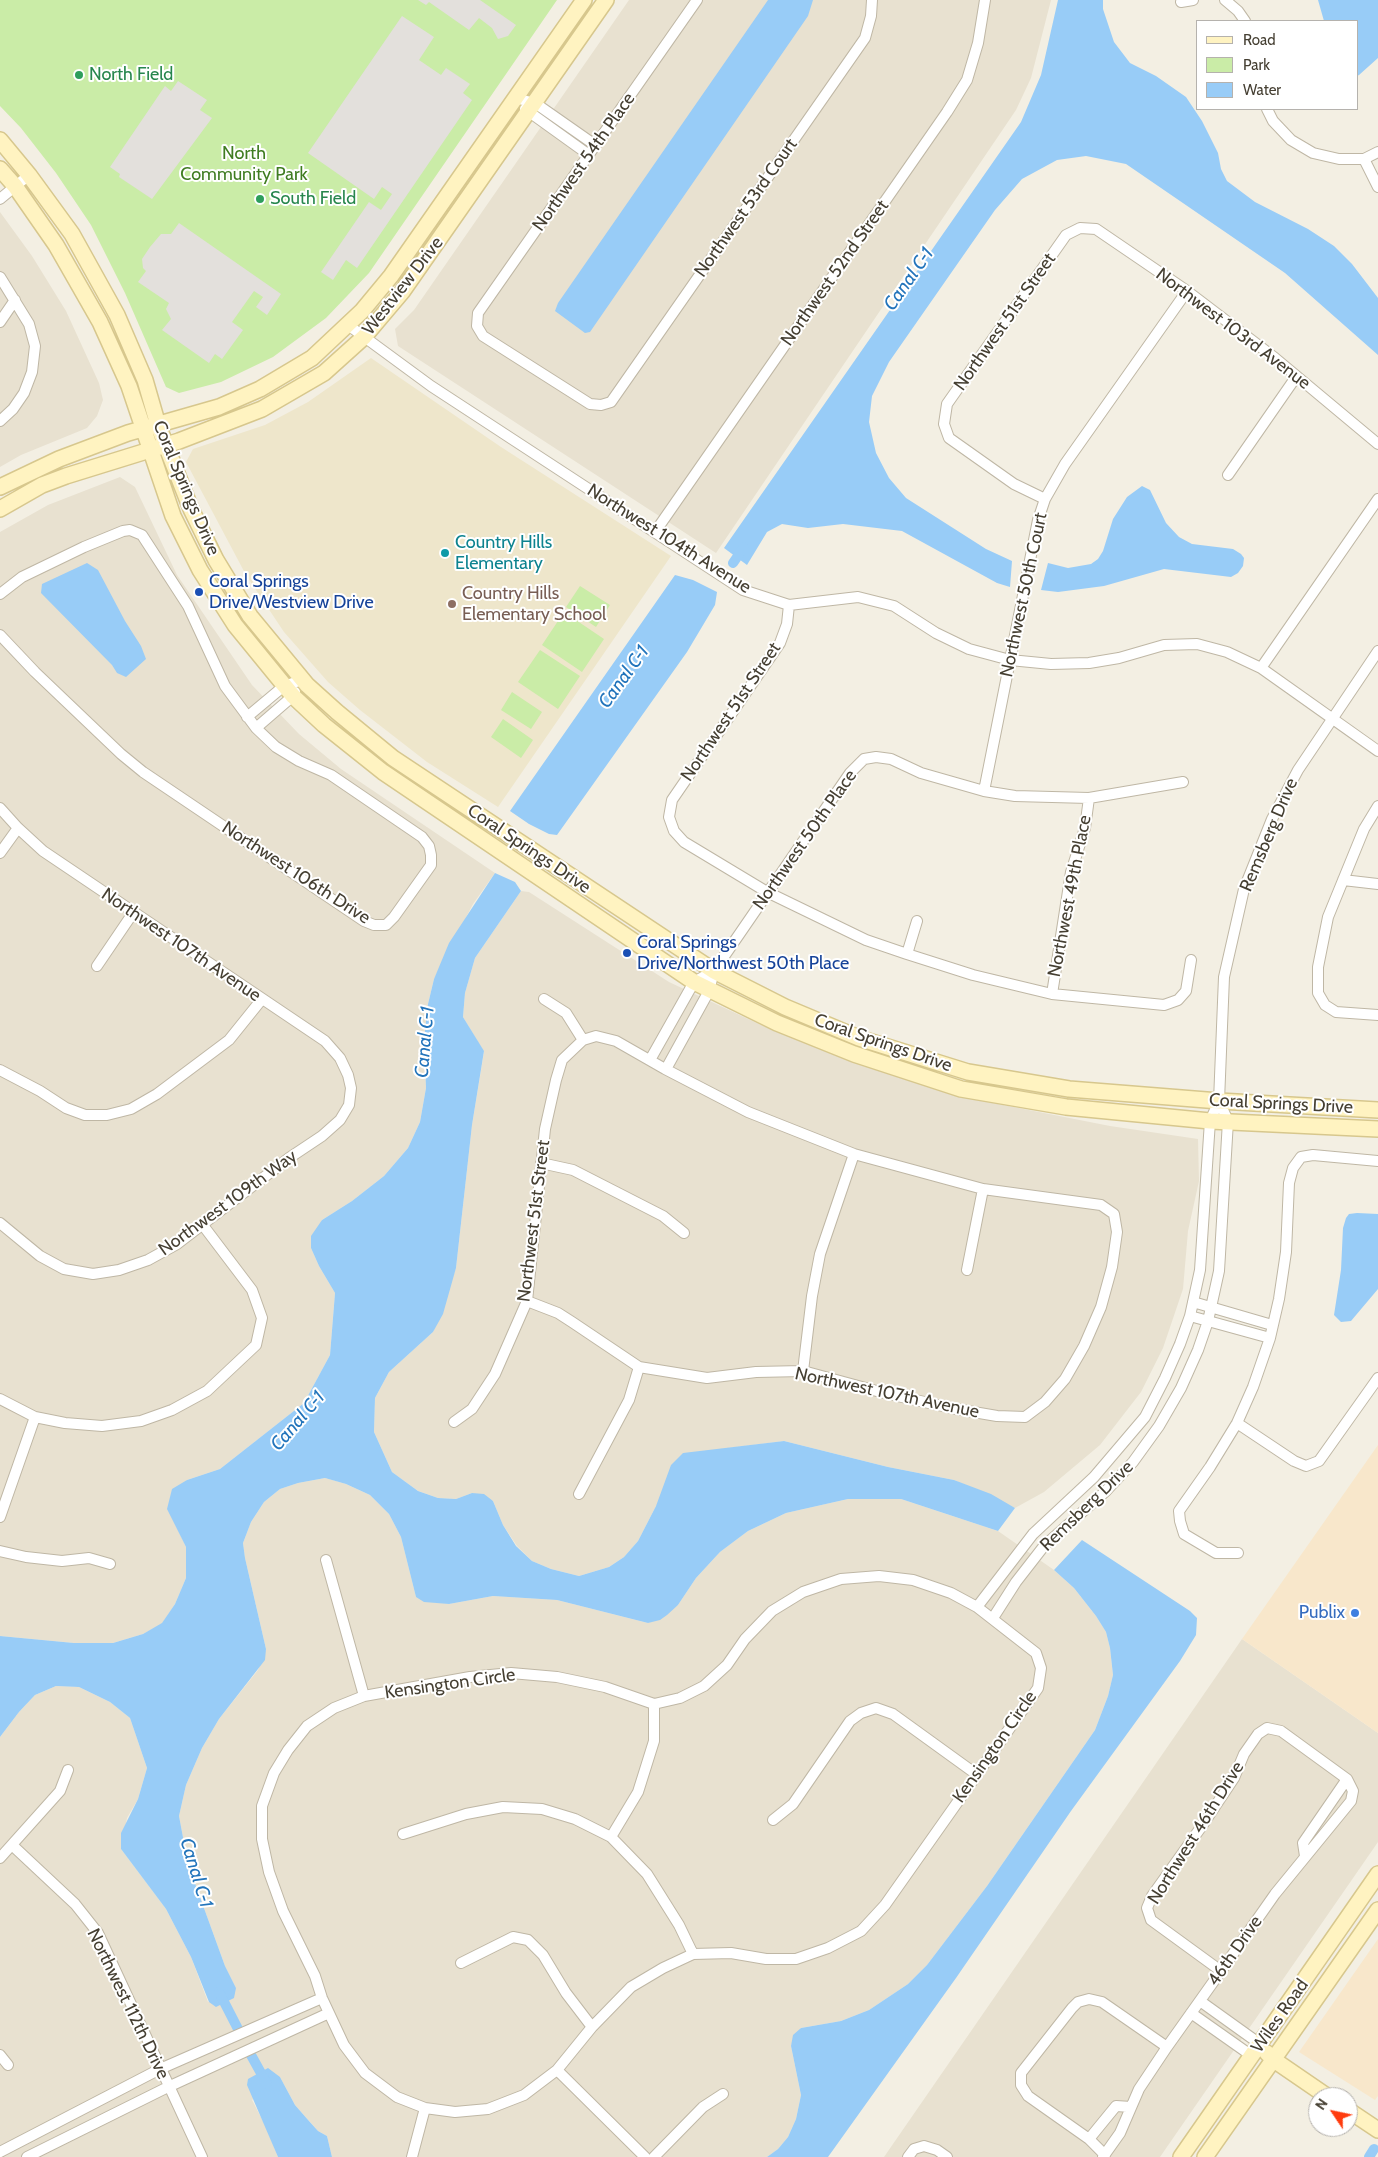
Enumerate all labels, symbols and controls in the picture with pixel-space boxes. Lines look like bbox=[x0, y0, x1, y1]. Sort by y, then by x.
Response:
legend bbox=[1196, 20, 1358, 110]
text: Road bbox=[1243, 31, 1276, 49]
text: Park bbox=[1243, 56, 1270, 74]
place label: North Field bbox=[89, 64, 173, 86]
marker: North Field bbox=[73, 69, 85, 81]
text: Water bbox=[1243, 81, 1281, 99]
street label: Northwest 54th Place bbox=[528, 89, 640, 235]
street label: Northwest 53rd Court bbox=[690, 135, 802, 281]
park label: North Community Park bbox=[180, 143, 308, 186]
place label: South Field bbox=[270, 188, 356, 210]
marker: South Field bbox=[254, 193, 266, 205]
street label: Northwest 52nd Street bbox=[777, 196, 893, 350]
street label: Westview Drive bbox=[358, 233, 448, 339]
water label: Canal C-1 bbox=[879, 243, 939, 315]
street label: Northwest 51st Street bbox=[949, 249, 1061, 395]
street label: Northwest 103rd Avenue bbox=[1151, 264, 1315, 394]
street label: Coral Springs Drive bbox=[148, 417, 224, 559]
street label: Northwest 104th Avenue bbox=[583, 480, 755, 598]
street label: Northwest 50th Court bbox=[996, 511, 1052, 679]
place label: Country Hills Elementary bbox=[455, 532, 552, 574]
marker: Country Hills Elementary bbox=[439, 547, 451, 559]
place label: Coral Springs Drive/Westview Drive bbox=[209, 571, 374, 614]
place label: Country Hills Elementary School bbox=[462, 583, 606, 626]
marker: Coral Springs Drive/Westview Drive bbox=[193, 586, 205, 598]
marker: Country Hills Elementary School bbox=[446, 598, 458, 610]
street label: Northwest 51st Street bbox=[677, 638, 785, 786]
water label: Canal C-1 bbox=[594, 641, 654, 713]
street label: Northwest 50th Place bbox=[749, 766, 861, 914]
street label: Remsberg Drive bbox=[1235, 775, 1303, 895]
street label: Coral Springs Drive bbox=[463, 800, 595, 898]
street label: Northwest 49th Place bbox=[1044, 813, 1096, 979]
street label: Northwest 106th Drive bbox=[218, 817, 374, 929]
street label: Northwest 107th Avenue bbox=[97, 884, 265, 1006]
place label: Coral Springs Drive/Northwest 50th Place bbox=[637, 932, 849, 974]
marker: Coral Springs Drive/Northwest 50th Place bbox=[621, 947, 633, 959]
water label: Canal C-1 bbox=[411, 1005, 439, 1079]
street label: Coral Springs Drive bbox=[811, 1009, 955, 1077]
street label: Coral Springs Drive bbox=[1208, 1089, 1354, 1119]
street label: Northwest 51st Street bbox=[513, 1139, 555, 1303]
street label: Northwest 109th Way bbox=[155, 1146, 301, 1260]
street label: Northwest 107th Avenue bbox=[793, 1363, 981, 1423]
water label: Canal C-1 bbox=[266, 1386, 330, 1456]
street label: Remsberg Drive bbox=[1036, 1456, 1138, 1556]
place label: Publix bbox=[1299, 1602, 1345, 1624]
marker: Publix bbox=[1349, 1607, 1361, 1619]
street label: Kensington Circle bbox=[383, 1664, 517, 1704]
street label: Kensington Circle bbox=[948, 1687, 1042, 1807]
street label: Northwest 46th Drive bbox=[1143, 1758, 1249, 1908]
water label: Canal C-1 bbox=[175, 1835, 217, 1911]
street label: 46th Drive bbox=[1203, 1912, 1267, 1990]
street label: Northwest 112th Drive bbox=[82, 1925, 174, 2083]
street label: Wiles Road bbox=[1247, 1975, 1313, 2057]
north arrow bbox=[1308, 2087, 1358, 2137]
text: N bbox=[1311, 2095, 1332, 2113]

